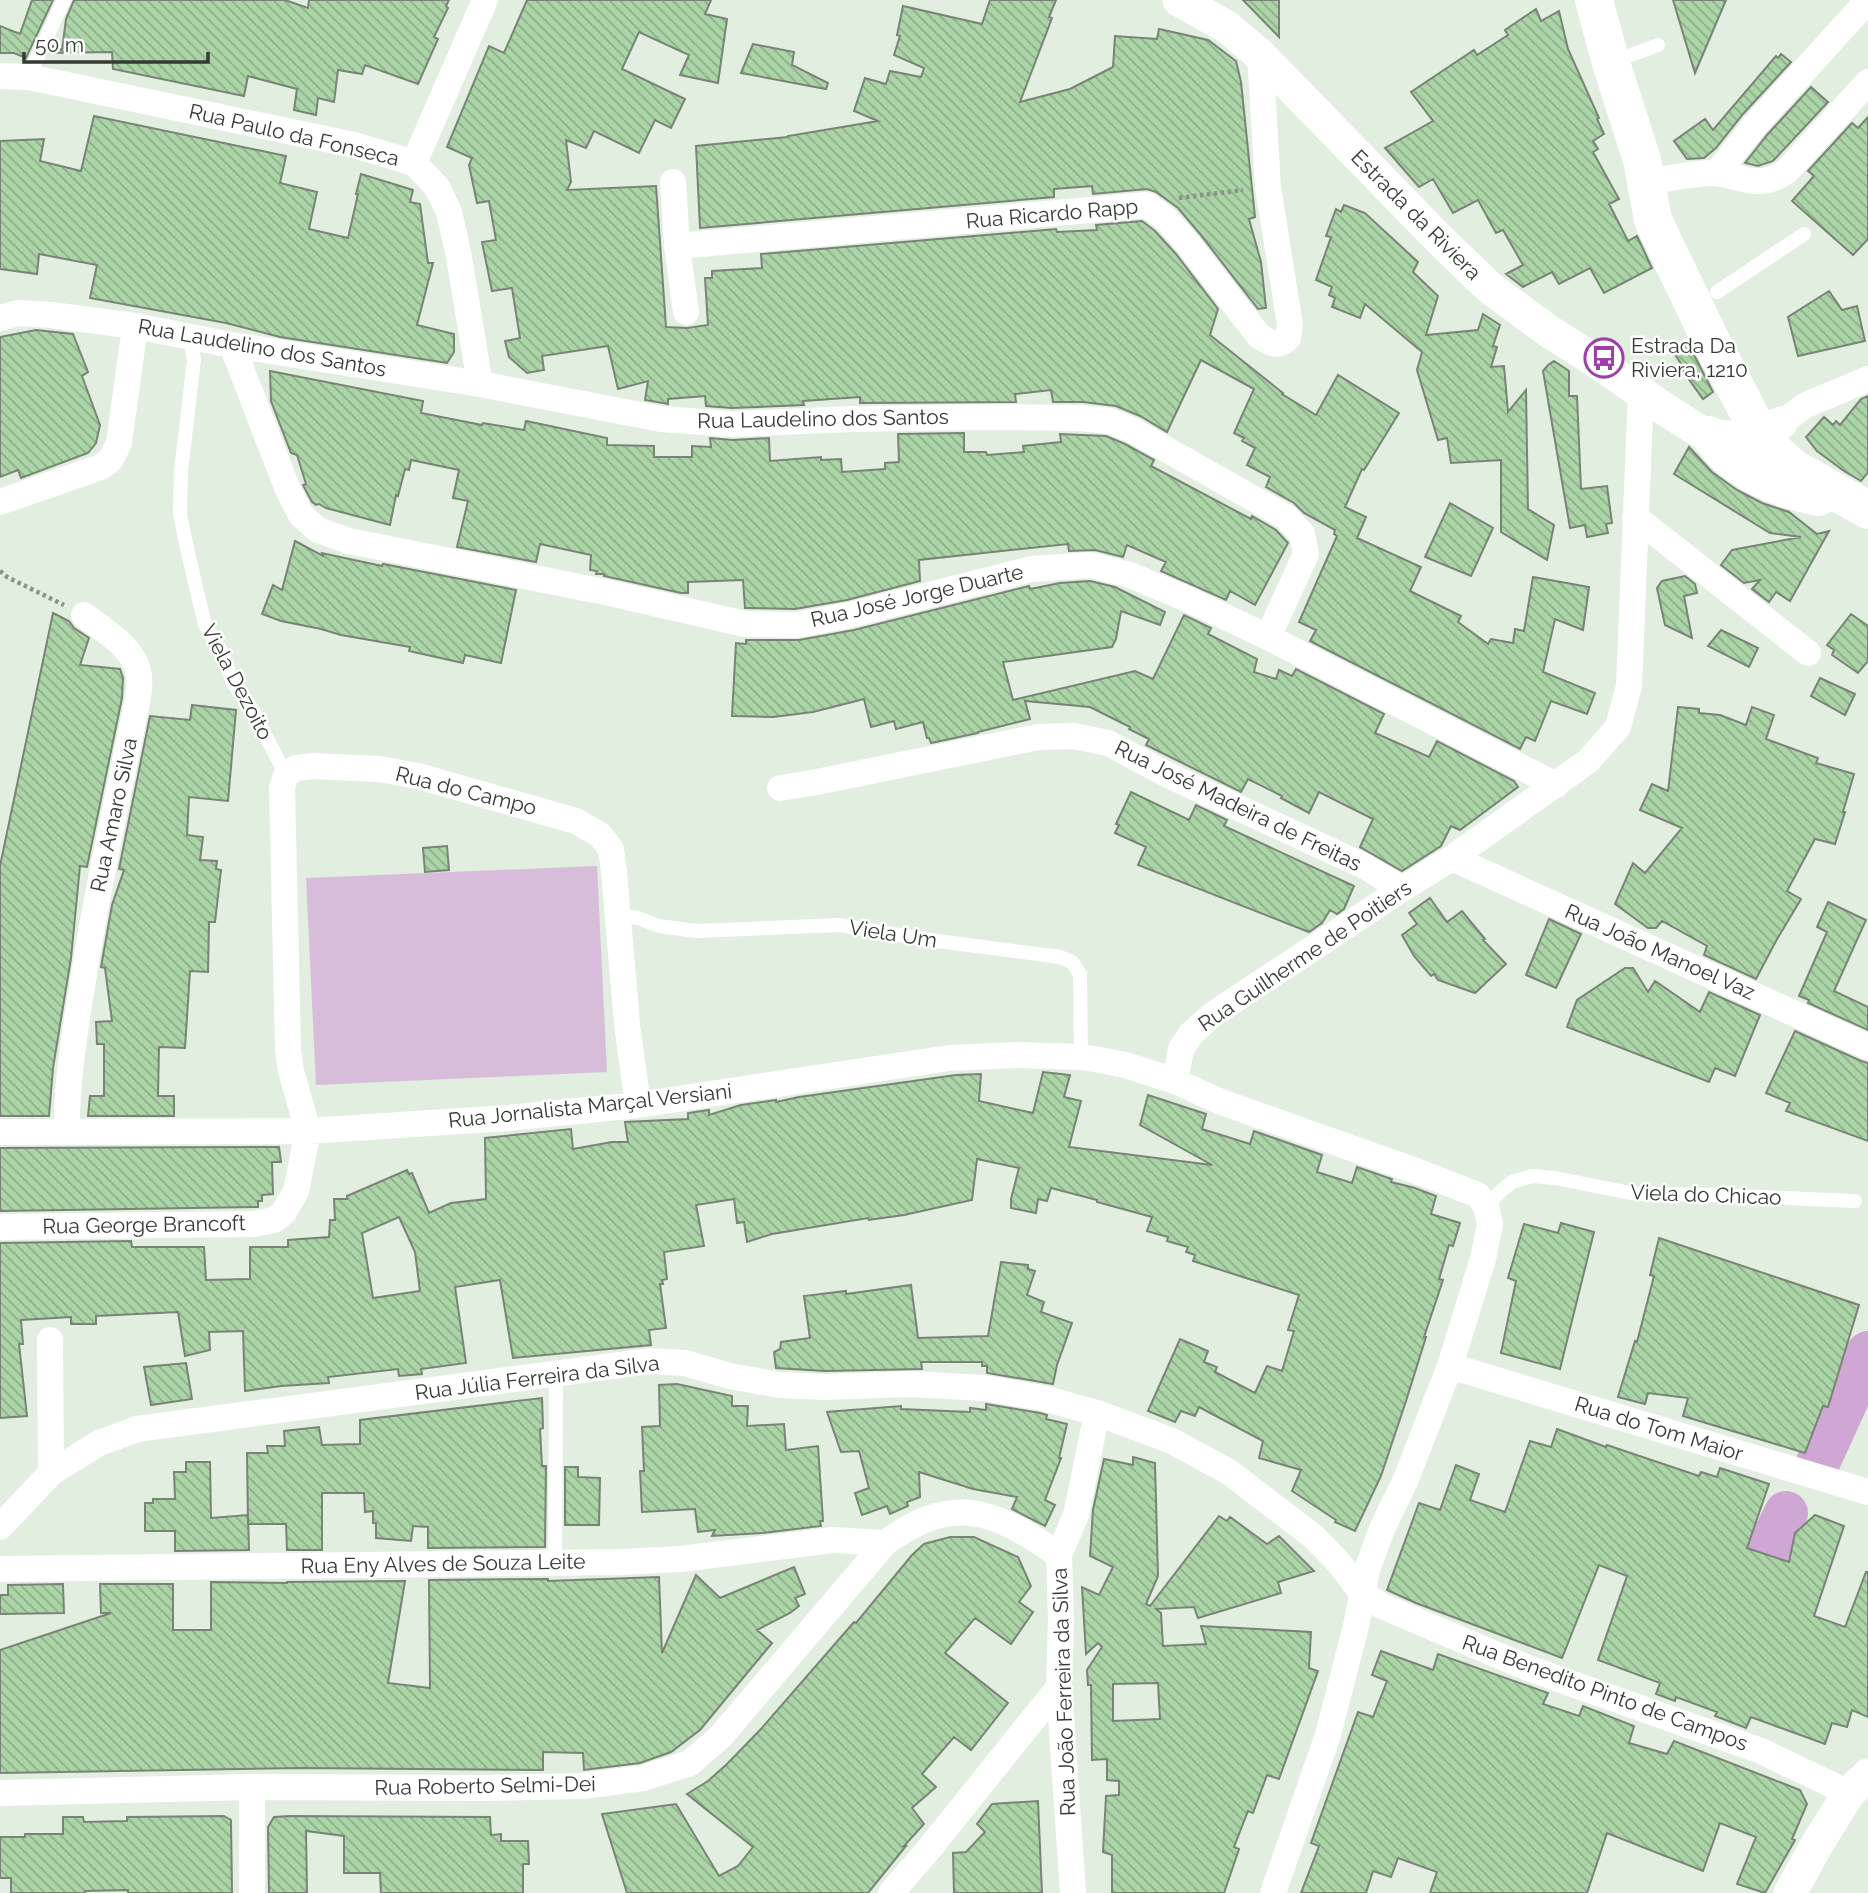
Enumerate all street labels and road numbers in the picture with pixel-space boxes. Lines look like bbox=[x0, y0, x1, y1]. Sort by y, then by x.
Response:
street label: Rua Paulo da Fonseca bbox=[187, 98, 402, 171]
street label: Estrada da Riviera bbox=[1346, 144, 1487, 285]
street label: Rua Ricardo Rapp bbox=[965, 194, 1139, 233]
street label: Rua Laudelino dos Santos bbox=[136, 313, 388, 382]
street label: Rua Laudelino dos Santos bbox=[697, 404, 949, 433]
street label: Rua José Jorge Duarte bbox=[808, 559, 1026, 632]
street label: Viela Dezoito bbox=[197, 620, 278, 744]
street label: Rua Amaro Silva bbox=[85, 735, 142, 894]
street label: Rua José Madeira de Freitas bbox=[1111, 735, 1366, 876]
street label: Rua do Campo bbox=[393, 761, 539, 820]
street label: Rua Guilherme de Poitiers bbox=[1193, 875, 1416, 1036]
street label: Rua João Manoel Vaz bbox=[1561, 898, 1759, 1005]
street label: Viela Um bbox=[847, 914, 939, 953]
street label: Rua Jornalista Marçal Versiani bbox=[447, 1078, 733, 1133]
street label: Viela do Chicao bbox=[1630, 1179, 1782, 1210]
street label: Rua George Brancoft bbox=[42, 1210, 246, 1239]
street label: Rua Júlia Ferreira da Silva bbox=[413, 1350, 661, 1405]
street label: Rua do Tom Maior bbox=[1572, 1391, 1747, 1466]
street label: Rua Eny Alves de Souza Leite bbox=[300, 1549, 586, 1578]
street label: Rua João Ferreira da Silva bbox=[1047, 1567, 1080, 1817]
street label: Rua Benedito Pinto de Campos bbox=[1459, 1629, 1751, 1756]
street label: Rua Roberto Selmi-Dei bbox=[374, 1771, 596, 1800]

